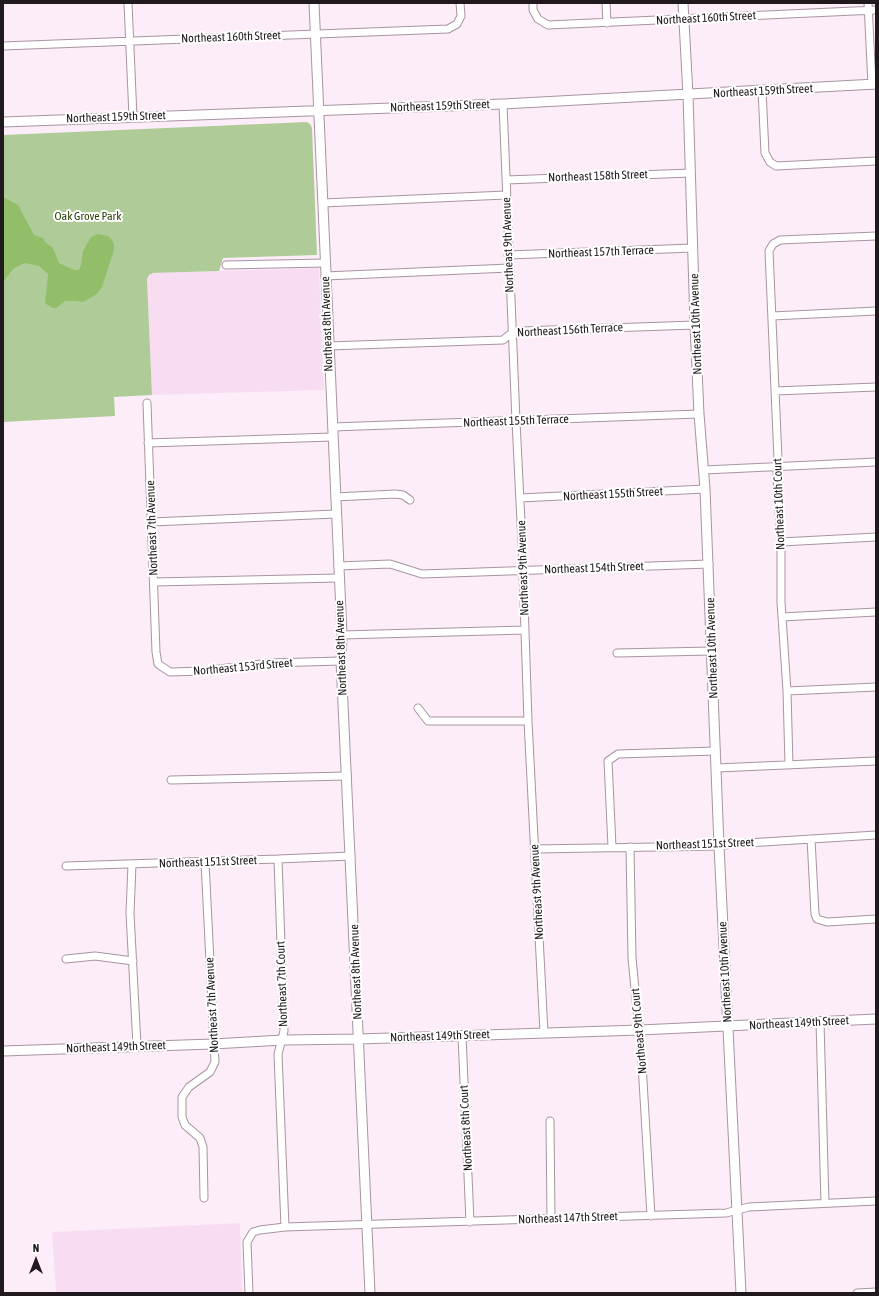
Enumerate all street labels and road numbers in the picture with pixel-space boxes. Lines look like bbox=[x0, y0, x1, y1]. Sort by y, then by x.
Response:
street label: Northeast 160th Street bbox=[656, 8, 756, 28]
street label: Northeast 160th Street bbox=[181, 28, 281, 46]
street label: Northeast 159th Street bbox=[713, 81, 813, 101]
street label: Northeast 159th Street bbox=[390, 97, 490, 115]
street label: Northeast 159th Street bbox=[66, 108, 166, 126]
street label: Northeast 158th Street bbox=[548, 167, 648, 185]
street label: Northeast 9th Avenue bbox=[499, 197, 517, 293]
street label: Northeast 157th Terrace bbox=[548, 243, 654, 261]
street label: Northeast 10th Avenue bbox=[687, 273, 705, 375]
street label: Northeast 8th Avenue bbox=[318, 276, 336, 372]
street label: Northeast 156th Terrace bbox=[517, 320, 623, 340]
street label: Northeast 155th Terrace bbox=[463, 412, 569, 430]
street label: Northeast 10th Court bbox=[770, 458, 788, 550]
street label: Northeast 7th Avenue bbox=[143, 480, 161, 576]
street label: Northeast 155th Street bbox=[563, 484, 663, 504]
street label: Northeast 9th Avenue bbox=[514, 520, 532, 616]
street label: Northeast 154th Street bbox=[544, 559, 644, 577]
street label: Northeast 10th Avenue bbox=[703, 597, 721, 699]
street label: Northeast 8th Avenue bbox=[332, 600, 350, 696]
street label: Northeast 153rd Street bbox=[193, 655, 293, 679]
street label: Northeast 151st Street bbox=[656, 835, 754, 853]
street label: Northeast 9th Avenue bbox=[527, 844, 547, 940]
street label: Northeast 151st Street bbox=[159, 853, 257, 871]
street label: Northeast 10th Avenue bbox=[715, 921, 735, 1023]
street label: Northeast 8th Avenue bbox=[347, 924, 365, 1020]
street label: Northeast 7th Court bbox=[273, 941, 291, 1027]
street label: Northeast 7th Avenue bbox=[202, 957, 222, 1053]
street label: Northeast 9th Court bbox=[628, 988, 650, 1074]
street label: Northeast 149th Street bbox=[749, 1013, 849, 1033]
street label: Northeast 149th Street bbox=[390, 1027, 490, 1045]
street label: Northeast 149th Street bbox=[66, 1038, 166, 1056]
street label: Northeast 8th Court bbox=[457, 1085, 475, 1171]
street label: Northeast 147th Street bbox=[518, 1209, 618, 1227]

